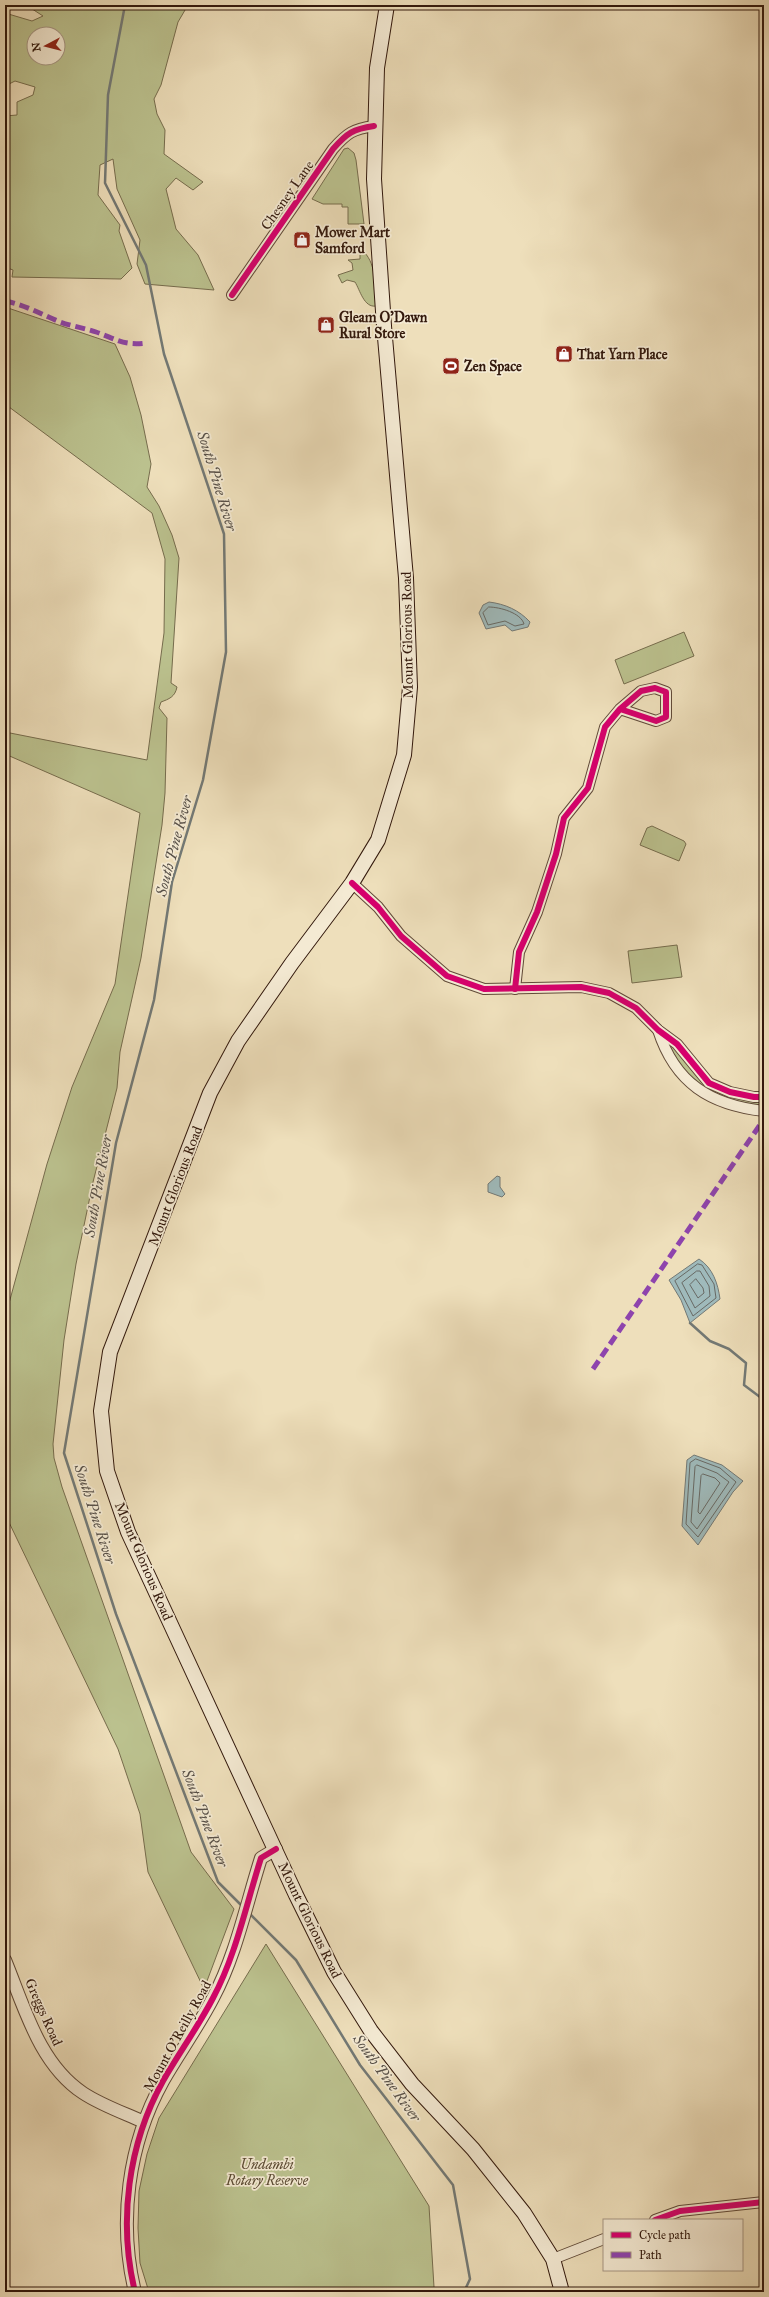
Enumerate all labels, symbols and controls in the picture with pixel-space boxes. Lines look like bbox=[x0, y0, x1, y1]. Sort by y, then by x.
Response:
north arrow bbox=[26, 26, 66, 66]
text: N bbox=[29, 41, 44, 53]
street label: Chesney Lane bbox=[257, 157, 318, 233]
place label: Mower Mart Samford bbox=[315, 224, 390, 257]
shop icon: Mower Mart Samford bbox=[292, 230, 312, 250]
place label: Gleam O'Dawn Rural Store bbox=[339, 309, 428, 342]
shop icon: Gleam O'Dawn Rural Store bbox=[316, 315, 336, 335]
shop icon: That Yarn Place bbox=[554, 344, 574, 364]
place label: That Yarn Place bbox=[576, 346, 668, 363]
sports icon: Zen Space bbox=[441, 356, 461, 376]
place label: Zen Space bbox=[464, 358, 522, 376]
water label: South Pine River bbox=[193, 428, 241, 534]
street label: Mount Glorious Road bbox=[398, 571, 417, 699]
water label: South Pine River bbox=[152, 793, 196, 899]
street label: Mount Glorious Road bbox=[145, 1124, 206, 1249]
water label: South Pine River bbox=[80, 1133, 116, 1240]
water label: South Pine River bbox=[70, 1461, 120, 1567]
street label: Mount Glorious Road bbox=[111, 1499, 176, 1623]
water label: South Pine River bbox=[178, 1765, 232, 1870]
street label: Mount Glorious Road bbox=[274, 1859, 345, 1981]
street label: Greggs Road bbox=[21, 1976, 66, 2049]
street label: Mount O'Reilly Road bbox=[140, 1978, 215, 2095]
water label: South Pine River bbox=[349, 2030, 425, 2126]
park label: Undambi Rotary Reserve bbox=[225, 2156, 309, 2189]
legend bbox=[603, 2219, 743, 2271]
text: Cycle path bbox=[639, 2228, 691, 2242]
text: Path bbox=[639, 2248, 662, 2262]

